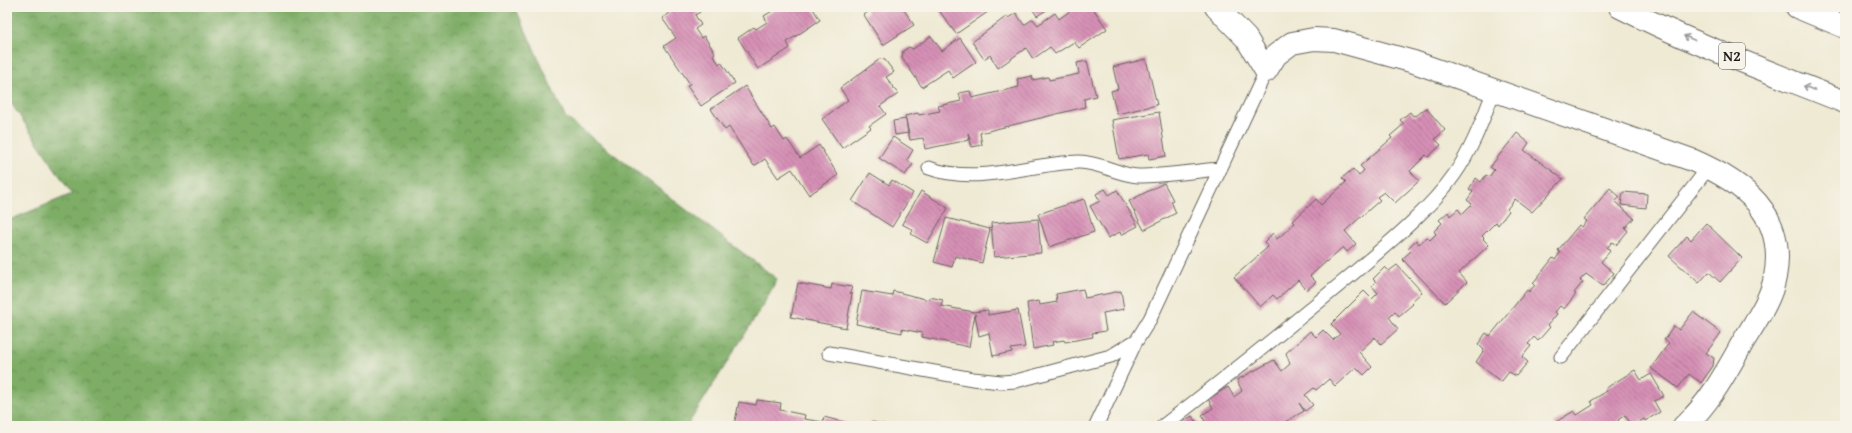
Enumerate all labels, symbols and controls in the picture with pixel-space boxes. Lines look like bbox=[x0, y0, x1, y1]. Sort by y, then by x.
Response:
one-way arrow bbox=[1683, 34, 1695, 41]
road number: N2 bbox=[1719, 43, 1745, 69]
one-way arrow bbox=[1803, 83, 1815, 91]

